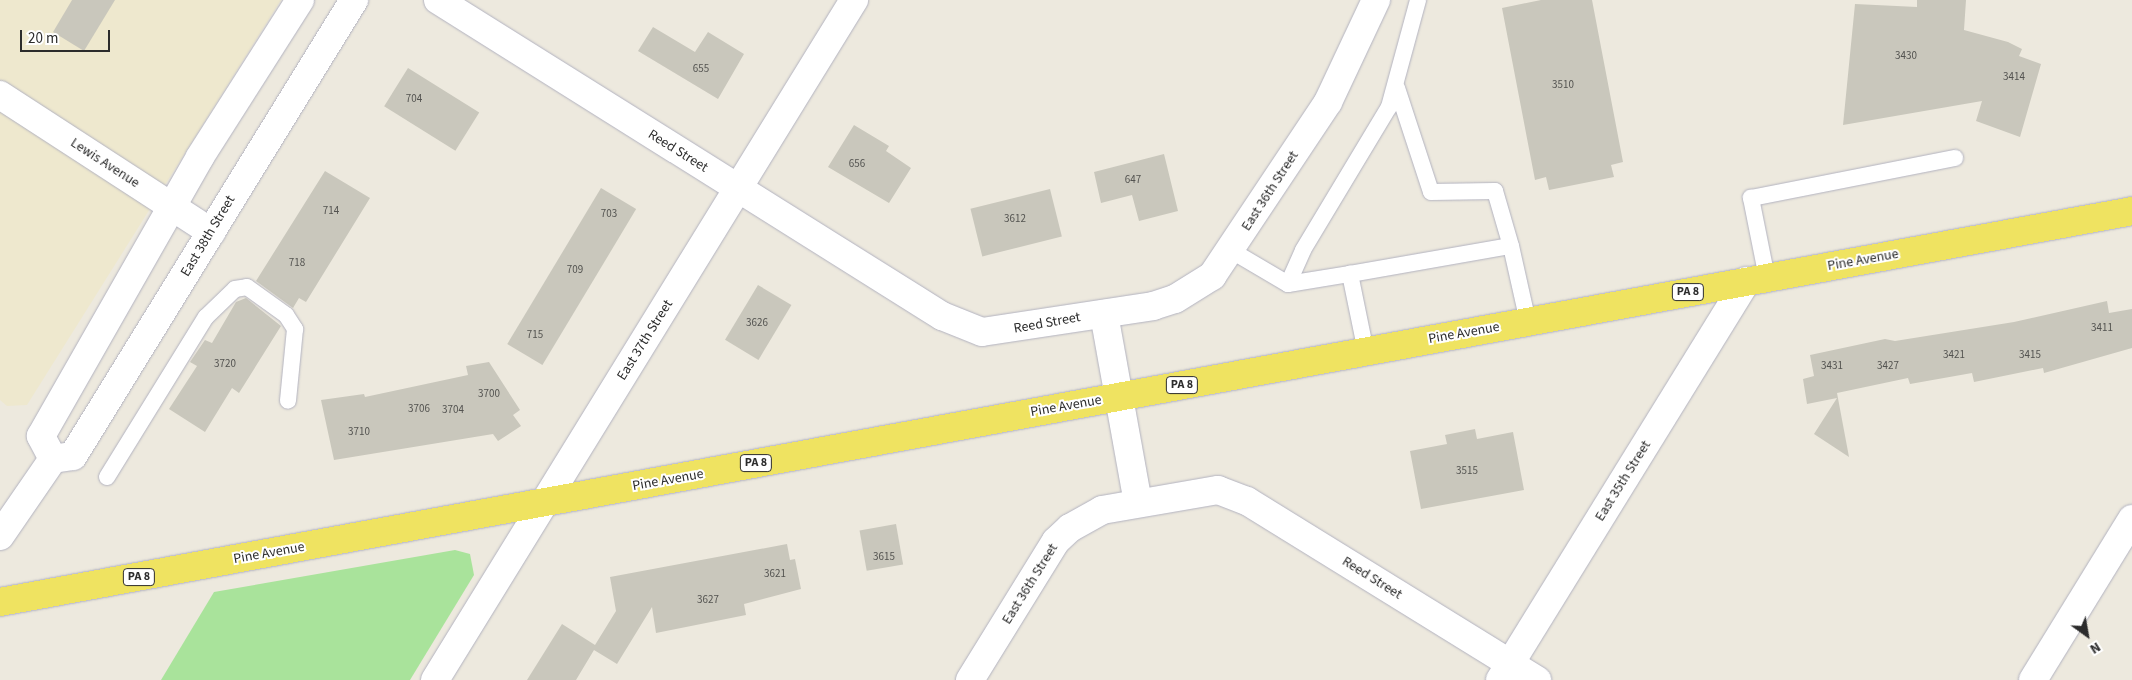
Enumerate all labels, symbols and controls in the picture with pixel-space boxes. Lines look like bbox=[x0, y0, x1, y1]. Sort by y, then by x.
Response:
scale bar bbox=[22, 20, 112, 52]
text: 20 m bbox=[28, 28, 58, 49]
house number: 3430 bbox=[1895, 49, 1917, 63]
house number: 655 bbox=[693, 62, 709, 76]
house number: 3414 bbox=[2003, 70, 2025, 84]
house number: 3510 bbox=[1552, 78, 1574, 92]
house number: 704 bbox=[406, 92, 422, 106]
street label: Reed Street bbox=[645, 126, 711, 176]
street label: Lewis Avenue bbox=[67, 134, 143, 192]
street label: East 36th Street bbox=[1238, 148, 1302, 234]
house number: 656 bbox=[849, 157, 865, 171]
house number: 647 bbox=[1125, 173, 1141, 187]
street label: East 38th Street bbox=[177, 192, 239, 280]
house number: 714 bbox=[323, 204, 339, 218]
house number: 703 bbox=[601, 207, 617, 221]
house number: 3612 bbox=[1004, 212, 1026, 226]
street label: Pine Avenue bbox=[1826, 245, 1900, 275]
house number: 718 bbox=[289, 256, 305, 270]
house number: 709 bbox=[567, 263, 583, 277]
road number: PA 8 bbox=[1672, 282, 1704, 302]
street label: East 37th Street bbox=[614, 297, 676, 383]
street label: Reed Street bbox=[1012, 309, 1082, 337]
house number: 3626 bbox=[746, 316, 768, 330]
street label: Pine Avenue bbox=[1427, 318, 1501, 348]
house number: 3411 bbox=[2091, 321, 2113, 335]
house number: 715 bbox=[527, 328, 543, 342]
house number: 3421 bbox=[1943, 348, 1965, 362]
house number: 3415 bbox=[2019, 348, 2041, 362]
house number: 3720 bbox=[214, 357, 236, 371]
house number: 3431 bbox=[1821, 359, 1843, 373]
house number: 3427 bbox=[1877, 359, 1899, 373]
road number: PA 8 bbox=[1166, 376, 1198, 394]
house number: 3700 bbox=[478, 387, 500, 401]
street label: Pine Avenue bbox=[1029, 391, 1103, 421]
house number: 3706 bbox=[408, 402, 430, 416]
house number: 3704 bbox=[442, 403, 464, 417]
house number: 3710 bbox=[348, 425, 370, 439]
street label: East 35th Street bbox=[1592, 438, 1654, 524]
road number: PA 8 bbox=[740, 453, 772, 472]
house number: 3515 bbox=[1456, 464, 1478, 478]
street label: Pine Avenue bbox=[631, 465, 705, 495]
street label: Pine Avenue bbox=[232, 538, 306, 568]
street label: East 36th Street bbox=[999, 541, 1061, 627]
house number: 3615 bbox=[873, 550, 895, 564]
street label: Reed Street bbox=[1339, 553, 1405, 603]
house number: 3621 bbox=[764, 567, 786, 581]
road number: PA 8 bbox=[123, 568, 155, 586]
house number: 3627 bbox=[697, 593, 719, 607]
north arrow bbox=[2062, 610, 2112, 660]
text: N bbox=[2086, 637, 2104, 659]

